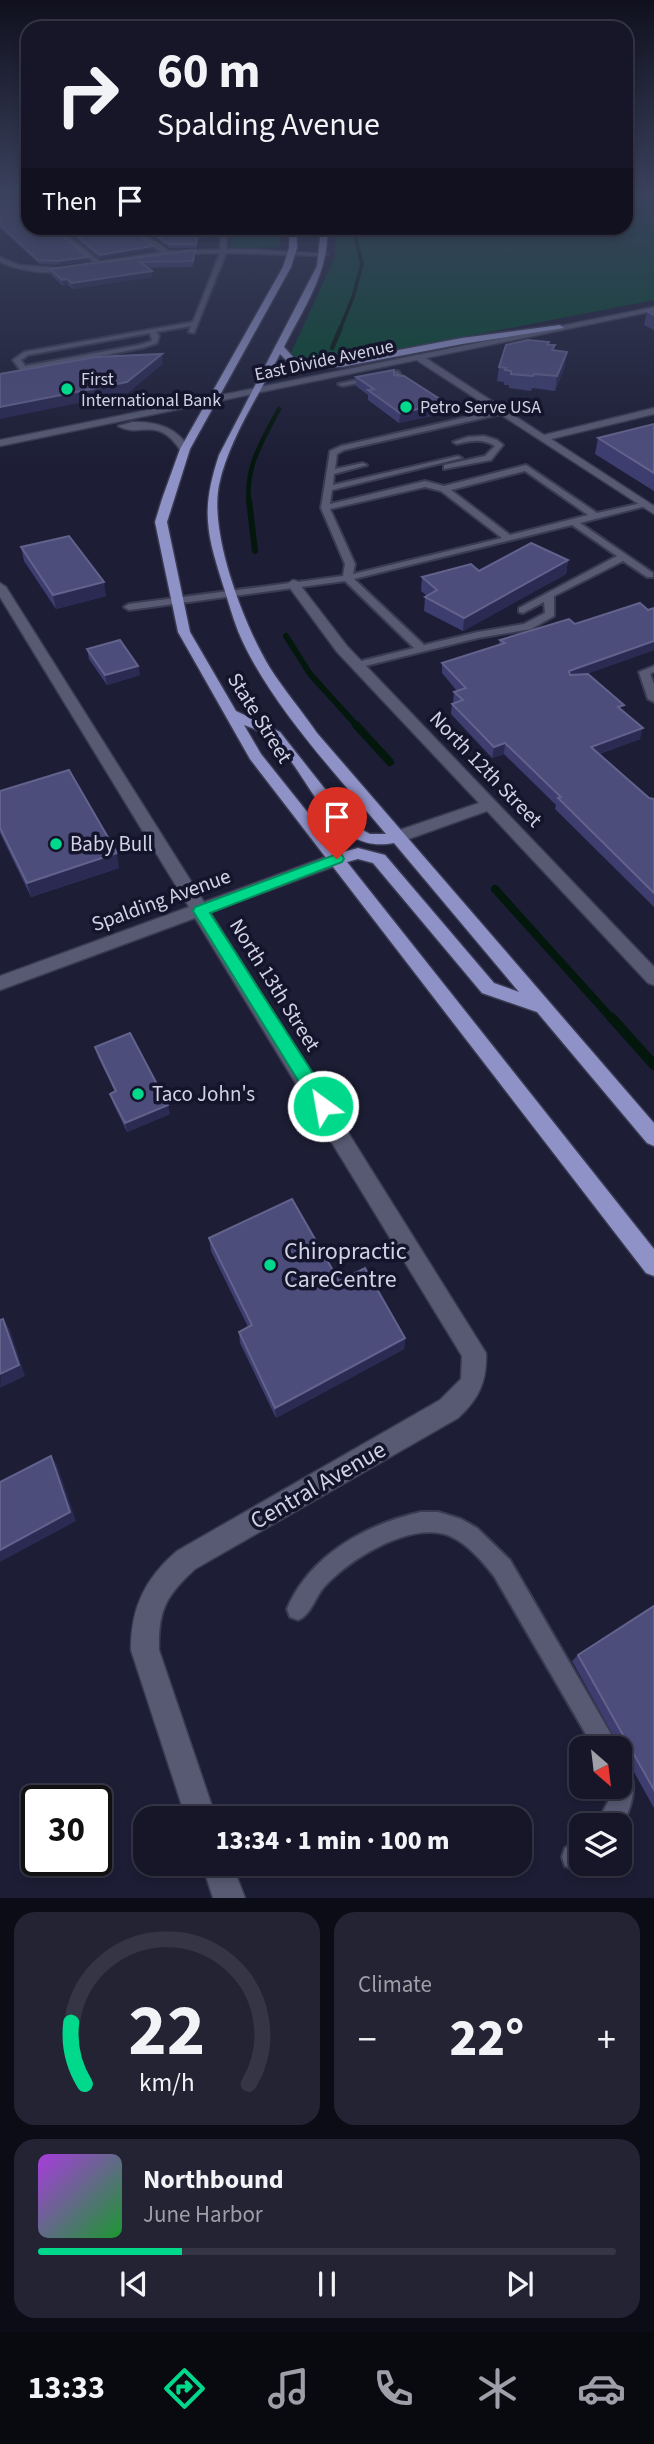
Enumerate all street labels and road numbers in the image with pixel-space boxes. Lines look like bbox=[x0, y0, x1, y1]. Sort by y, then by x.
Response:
street label: East Divide Avenue bbox=[252, 334, 396, 387]
street label: State Street bbox=[220, 667, 300, 769]
street label: North 12th Street bbox=[423, 704, 549, 834]
street label: Spalding Avenue bbox=[87, 861, 235, 939]
street label: North 13th Street bbox=[222, 913, 328, 1057]
street label: Central Avenue bbox=[244, 1432, 393, 1538]

